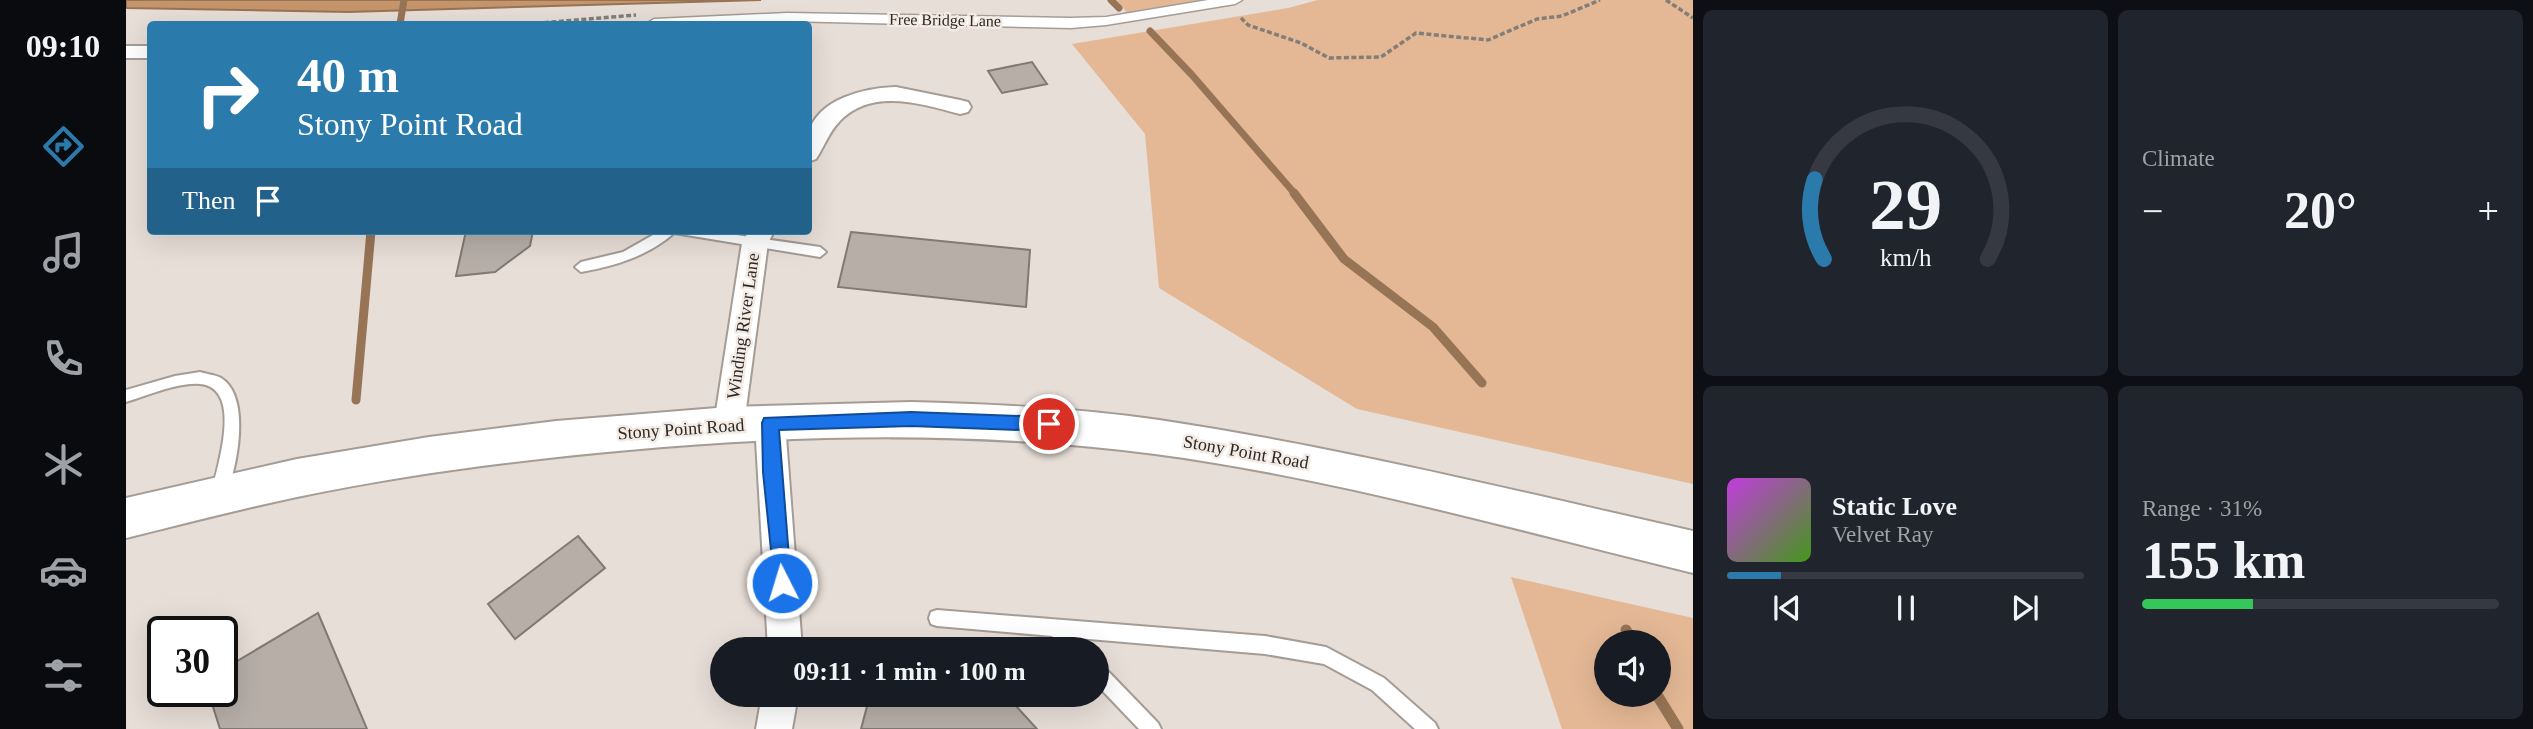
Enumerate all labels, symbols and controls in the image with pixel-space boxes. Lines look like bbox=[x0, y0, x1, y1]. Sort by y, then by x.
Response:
street label: Free Bridge Lane bbox=[889, 11, 1001, 30]
text: 09:10 bbox=[26, 28, 100, 64]
text: 40 m bbox=[297, 48, 399, 103]
icon: right bbox=[182, 49, 273, 140]
text: Stony Point Road bbox=[297, 106, 523, 142]
icon: directions bbox=[39, 122, 88, 171]
text: Climate bbox=[2142, 146, 2215, 171]
text: 29 bbox=[1869, 164, 1942, 245]
icon: arrive bbox=[249, 182, 287, 220]
text: 20° bbox=[2284, 182, 2357, 239]
text: Then bbox=[182, 186, 235, 215]
text: − bbox=[2142, 190, 2163, 232]
text: + bbox=[2478, 190, 2499, 232]
icon: music bbox=[39, 228, 88, 277]
text: km/h bbox=[1880, 244, 1932, 271]
street label: Winding River Lane bbox=[723, 252, 763, 400]
icon: phone bbox=[39, 334, 88, 383]
pin bbox=[1019, 394, 1079, 454]
icon: arrive bbox=[1030, 405, 1068, 443]
street label: Stony Point Road bbox=[617, 415, 745, 443]
street label: Stony Point Road bbox=[1182, 431, 1310, 473]
icon: climate bbox=[39, 440, 88, 489]
text: Static Love bbox=[1832, 492, 1957, 521]
text: Range · 31% bbox=[2142, 496, 2262, 521]
text: Velvet Ray bbox=[1832, 522, 1934, 547]
text: 155 km bbox=[2142, 532, 2305, 589]
icon: car bbox=[39, 546, 88, 595]
position arrow bbox=[745, 546, 819, 620]
icon: previous bbox=[1768, 589, 1806, 627]
icon: pause bbox=[1887, 589, 1925, 627]
icon: next bbox=[2006, 589, 2044, 627]
speed limit sign: 30 bbox=[147, 616, 238, 707]
map controls bbox=[1594, 630, 1671, 707]
button: sound bbox=[1594, 630, 1671, 707]
icon: filters bbox=[39, 651, 88, 700]
text: 09:11 · 1 min · 100 m bbox=[793, 657, 1026, 686]

